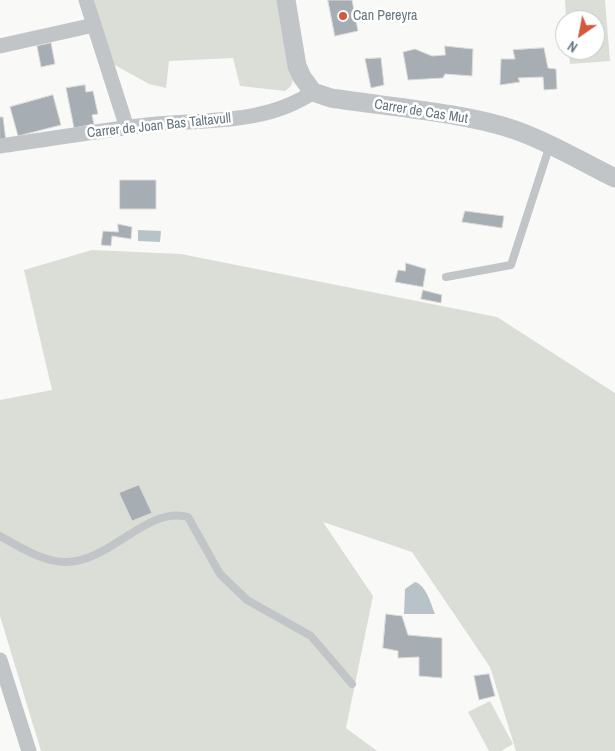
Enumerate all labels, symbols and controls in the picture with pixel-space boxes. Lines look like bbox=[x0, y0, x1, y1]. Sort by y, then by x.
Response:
place label: Can Pereyra bbox=[353, 8, 417, 24]
marker: Can Pereyra bbox=[337, 10, 349, 22]
north arrow bbox=[555, 10, 605, 60]
text: N bbox=[564, 37, 581, 57]
street label: Carrer de Cas Mut bbox=[373, 96, 469, 128]
street label: Carrer de Joan Bas Taltavull bbox=[86, 110, 232, 142]

